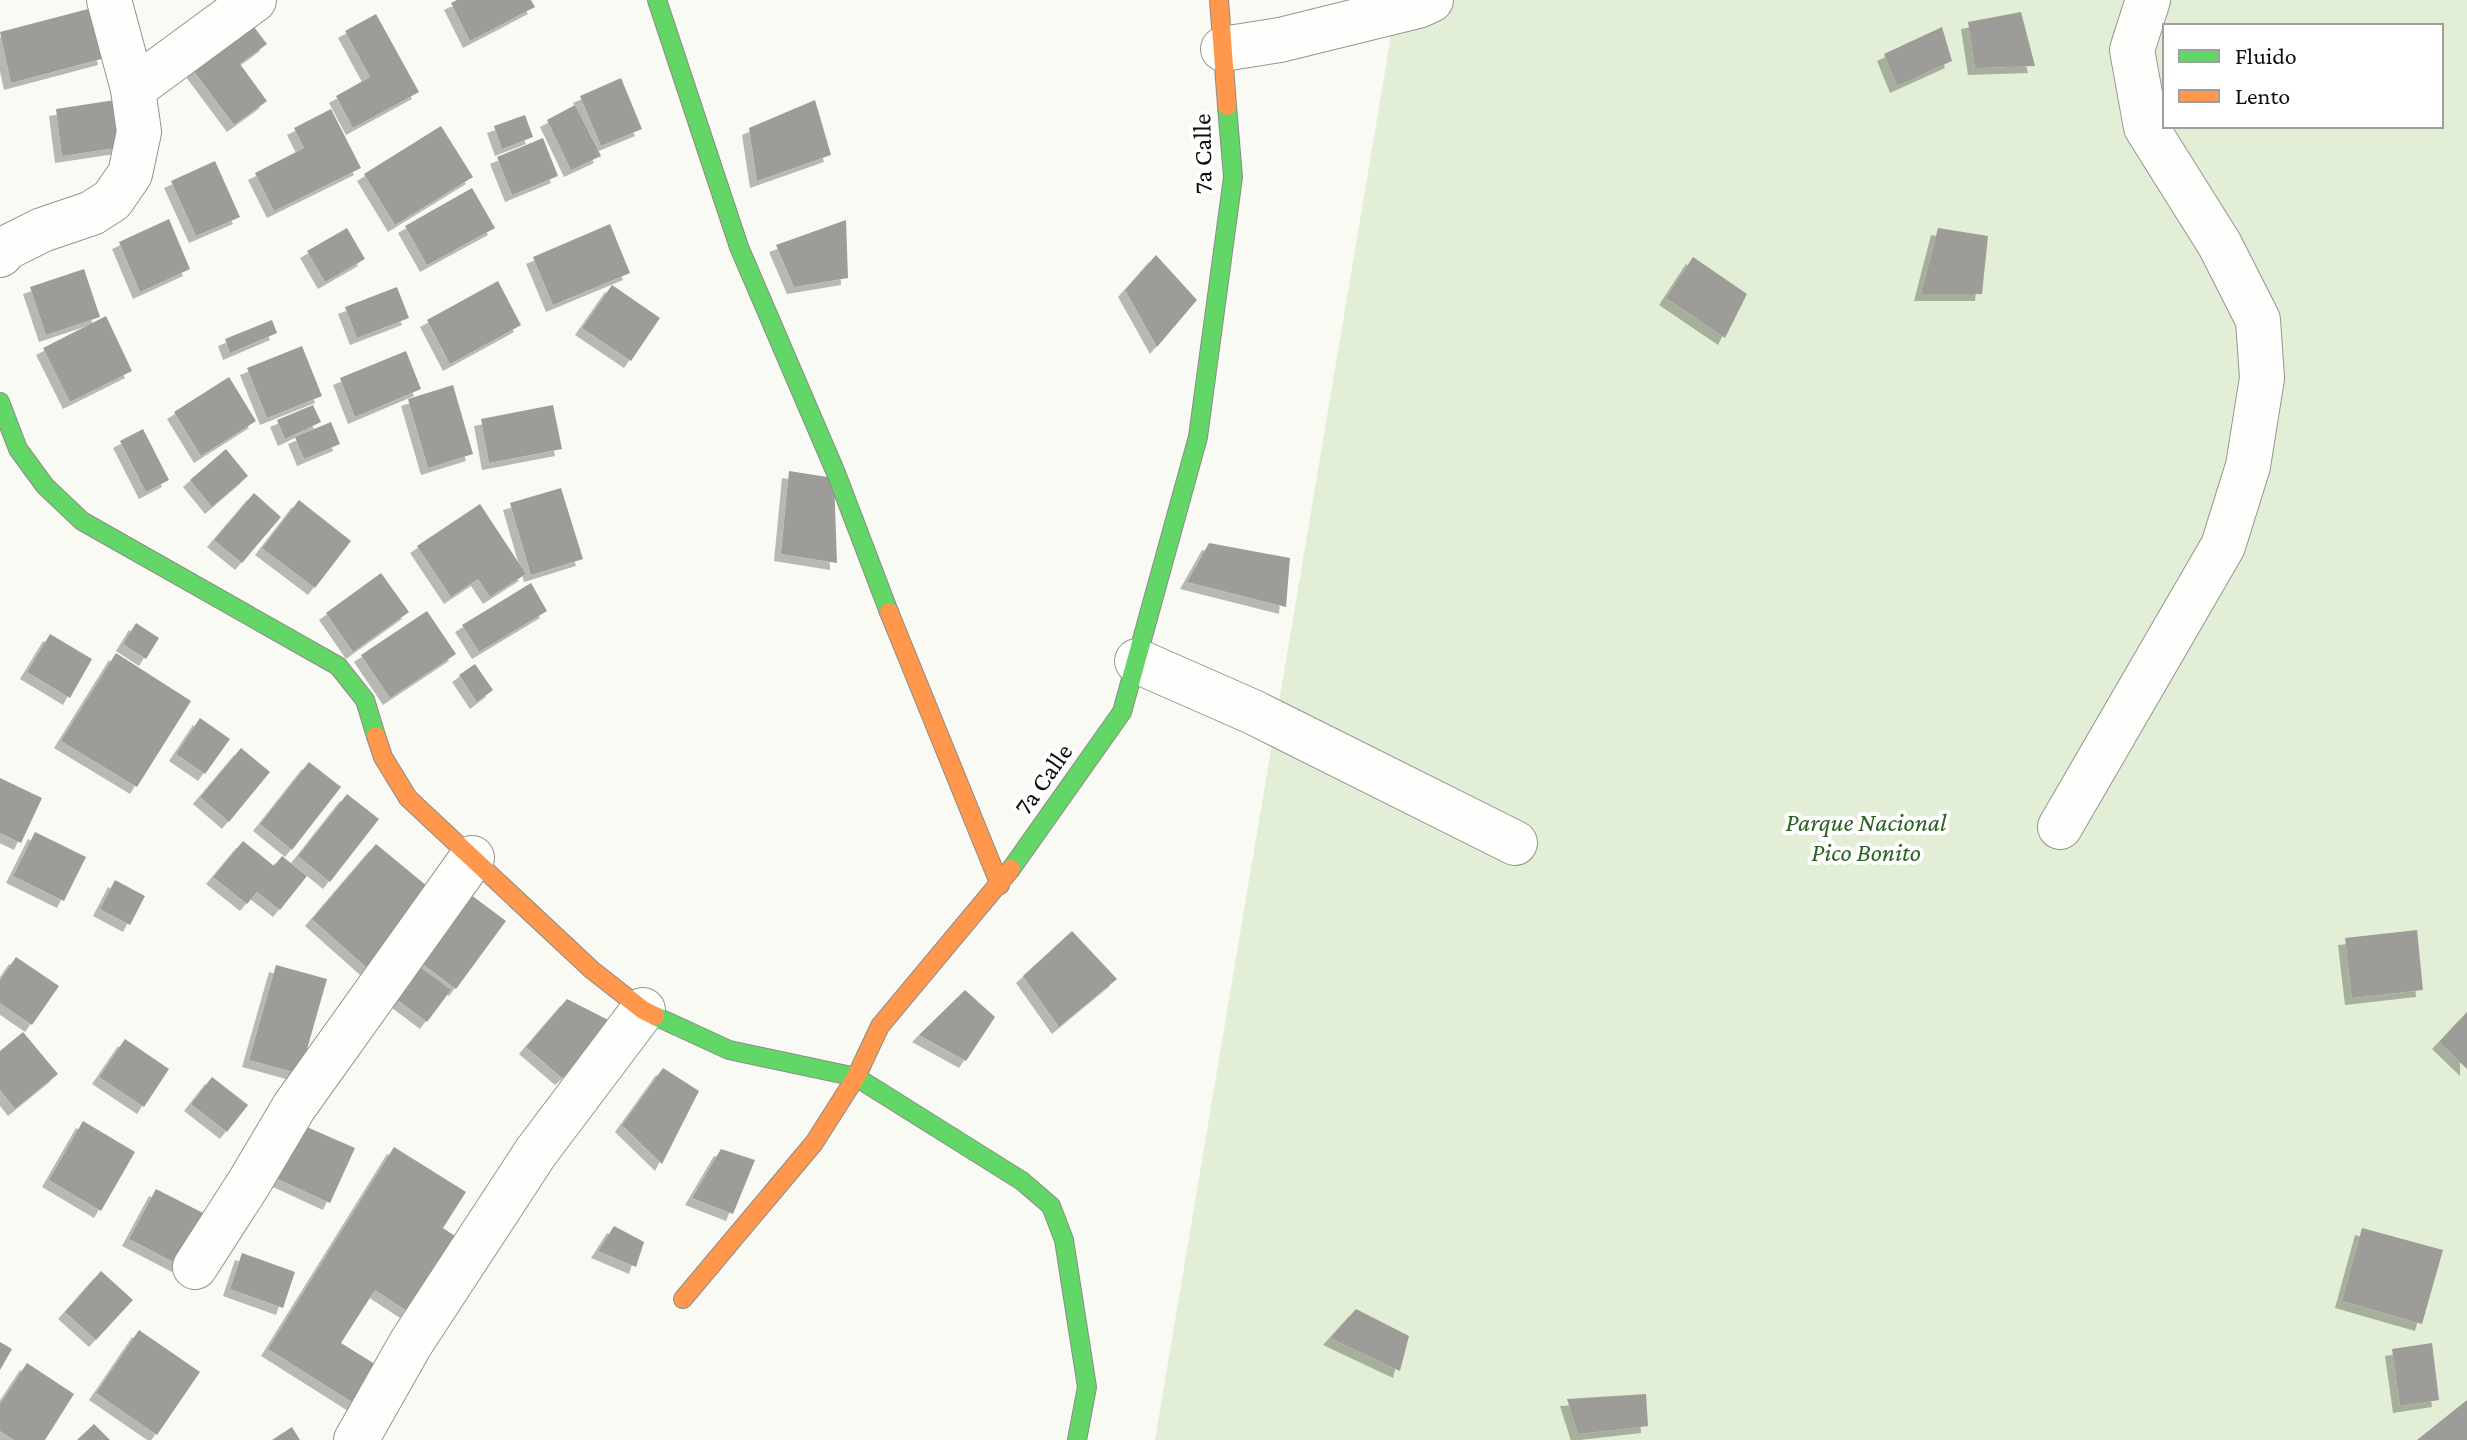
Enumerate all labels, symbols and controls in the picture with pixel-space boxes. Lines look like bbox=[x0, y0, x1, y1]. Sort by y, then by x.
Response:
legend bbox=[2163, 24, 2443, 128]
text: Fluido bbox=[2235, 42, 2297, 69]
text: Lento bbox=[2235, 82, 2290, 109]
street label: 7a Calle bbox=[1187, 114, 1218, 194]
street label: 7a Calle bbox=[1008, 738, 1078, 821]
park label: Parque Nacional Pico Bonito bbox=[1786, 808, 1947, 867]

